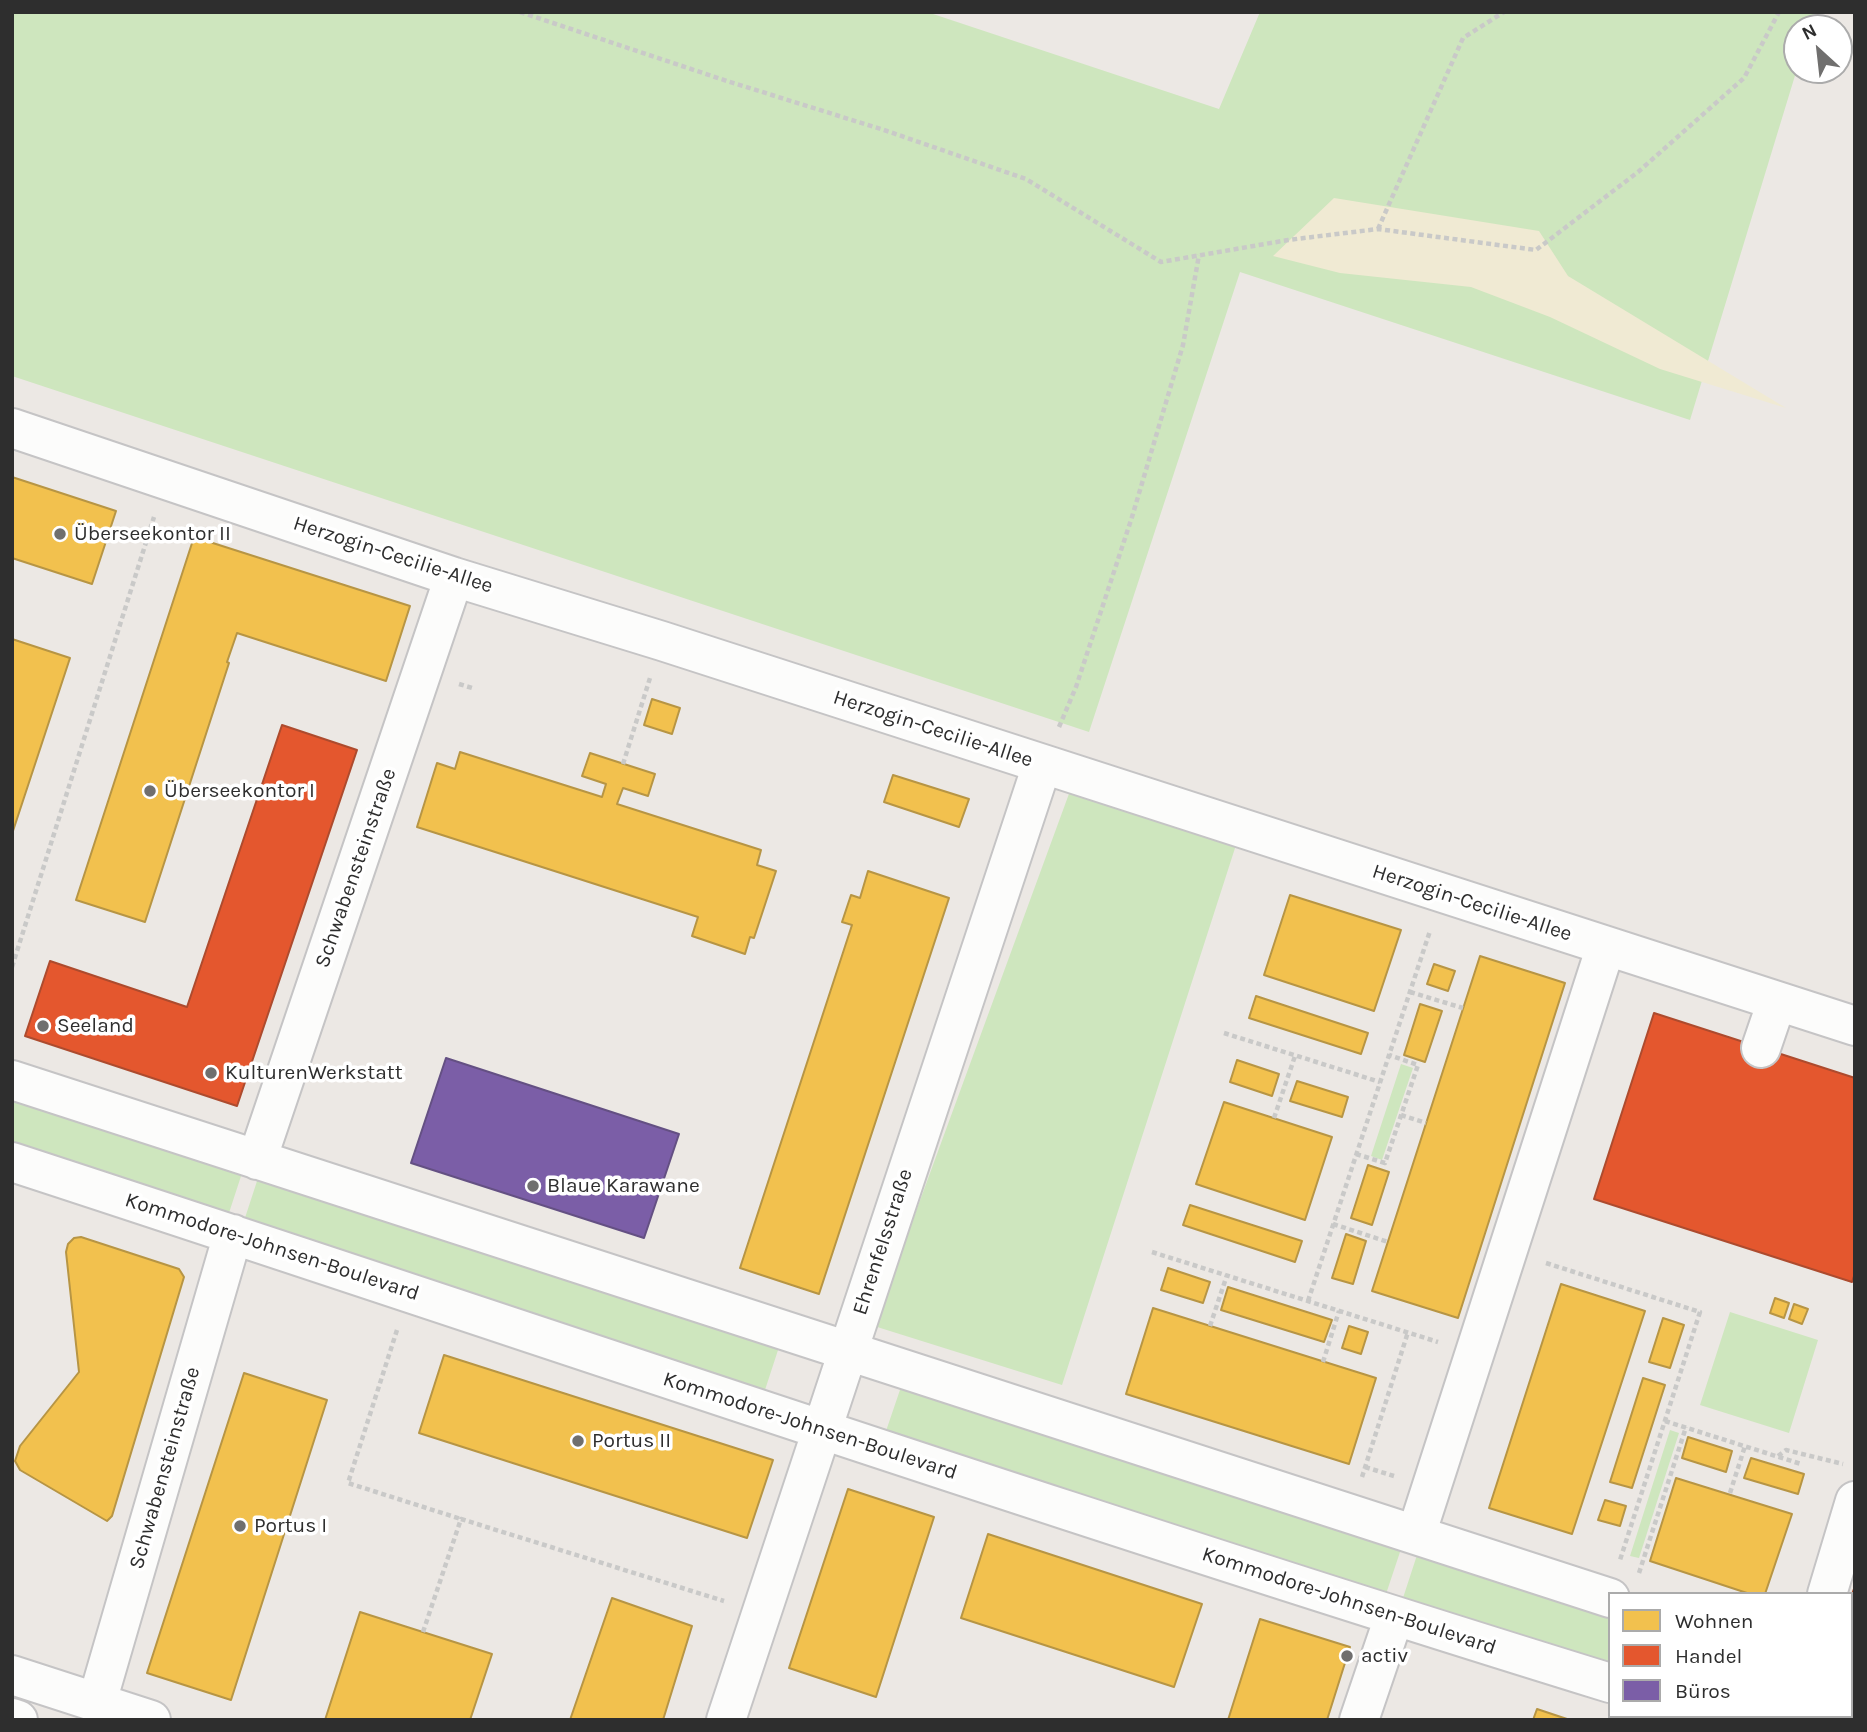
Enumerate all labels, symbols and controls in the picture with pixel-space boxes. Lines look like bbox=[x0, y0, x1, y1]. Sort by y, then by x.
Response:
north arrow bbox=[1783, 14, 1853, 84]
text: N bbox=[1798, 19, 1820, 45]
street label: Herzogin-Cecilie-Allee bbox=[290, 511, 496, 599]
place label: Überseekontor II bbox=[74, 521, 231, 547]
marker: Überseekontor II bbox=[52, 526, 68, 542]
street label: Herzogin-Cecilie-Allee bbox=[830, 685, 1036, 773]
street label: Schwabensteinstraße bbox=[310, 765, 402, 971]
place label: Überseekontor I bbox=[164, 778, 315, 804]
marker: Überseekontor I bbox=[142, 783, 158, 799]
street label: Herzogin-Cecilie-Allee bbox=[1369, 859, 1575, 947]
place label: Seeland bbox=[57, 1013, 134, 1039]
marker: Seeland bbox=[35, 1018, 51, 1034]
place label: KulturenWerkstatt bbox=[225, 1060, 403, 1086]
marker: KulturenWerkstatt bbox=[203, 1065, 219, 1081]
street label: Ehrenfelsstraße bbox=[848, 1166, 918, 1318]
place label: Blaue Karawane bbox=[547, 1173, 700, 1199]
marker: Blaue Karawane bbox=[525, 1178, 541, 1194]
street label: Kommodore-Johnsen-Boulevard bbox=[122, 1187, 422, 1307]
street label: Schwabensteinstraße bbox=[124, 1364, 206, 1572]
street label: Kommodore-Johnsen-Boulevard bbox=[660, 1366, 960, 1486]
place label: Portus II bbox=[592, 1428, 671, 1454]
marker: Portus II bbox=[570, 1433, 586, 1449]
place label: Portus I bbox=[254, 1513, 327, 1539]
marker: Portus I bbox=[232, 1518, 248, 1534]
street label: Kommodore-Johnsen-Boulevard bbox=[1199, 1541, 1499, 1661]
legend bbox=[1608, 1592, 1853, 1718]
text: Wohnen bbox=[1675, 1609, 1753, 1633]
place label: activ bbox=[1361, 1643, 1408, 1669]
text: Handel bbox=[1675, 1644, 1742, 1668]
marker: activ bbox=[1339, 1648, 1355, 1664]
text: Büros bbox=[1675, 1679, 1731, 1703]

